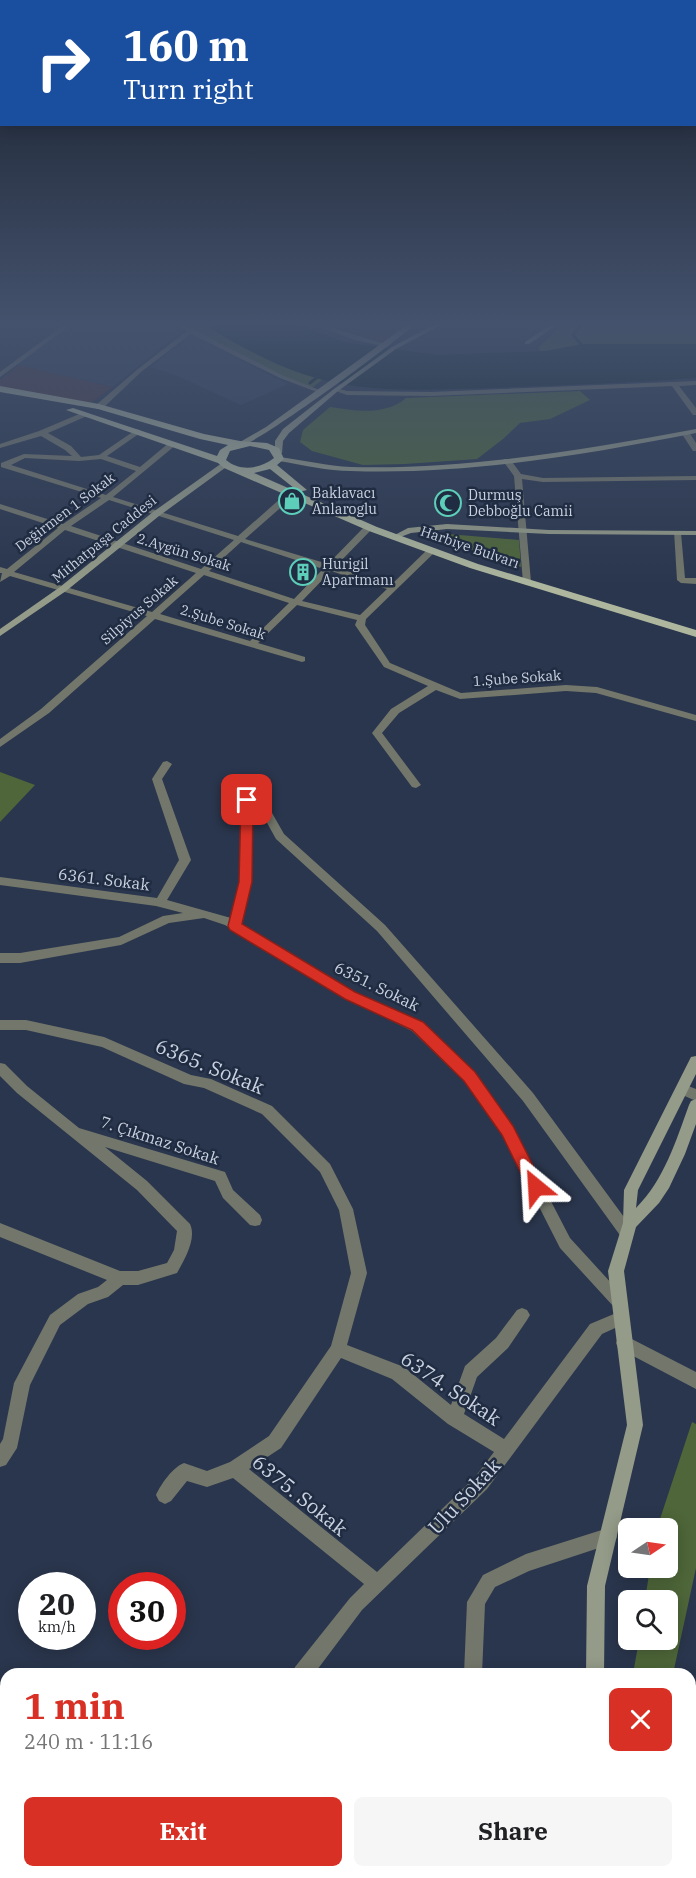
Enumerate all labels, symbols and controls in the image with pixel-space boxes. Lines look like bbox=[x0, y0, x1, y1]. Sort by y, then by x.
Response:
text: 160 m bbox=[123, 18, 249, 73]
icon: right bbox=[24, 24, 102, 102]
text: Turn right bbox=[123, 71, 254, 106]
street label: Değirmen 1 Sokak bbox=[11, 468, 119, 555]
place label: Baklavacı Anlaroglu bbox=[312, 484, 377, 518]
shop icon: Baklavacı Anlaroglu bbox=[277, 486, 307, 516]
place label: Durmuş Debboğlu Camii bbox=[468, 486, 573, 520]
mosque icon: Durmuş Debboğlu Camii bbox=[433, 488, 463, 518]
street label: Mithatpaşa Caddesi bbox=[48, 491, 160, 587]
street label: Harbiye Bulvarı bbox=[418, 522, 522, 572]
street label: 2.Aygün Sokak bbox=[135, 529, 234, 575]
place label: Hurigil Apartmanı bbox=[322, 555, 393, 589]
building icon: Hurigil Apartmanı bbox=[288, 557, 318, 587]
street label: Silpiyus Sokak bbox=[97, 571, 182, 648]
street label: 2.Şube Sokak bbox=[178, 600, 269, 644]
street label: 1.Şube Sokak bbox=[472, 666, 563, 690]
pin bbox=[221, 774, 272, 825]
icon: arrive bbox=[230, 783, 263, 816]
street label: 6361. Sokak bbox=[57, 863, 152, 895]
street label: 6351. Sokak bbox=[331, 957, 423, 1015]
street label: 6365. Sokak bbox=[151, 1032, 269, 1100]
street label: 7. Çıkmaz Sokak bbox=[98, 1111, 223, 1169]
position arrow bbox=[504, 1155, 568, 1219]
street label: 6374. Sokak bbox=[396, 1345, 507, 1432]
street label: 6375. Sokak bbox=[247, 1448, 354, 1542]
street label: Ulu Sokak bbox=[422, 1452, 506, 1540]
north arrow bbox=[618, 1518, 678, 1578]
map controls bbox=[618, 1518, 678, 1650]
speed limit sign: 30 bbox=[108, 1572, 186, 1650]
text: 20 bbox=[39, 1584, 75, 1623]
button: search bbox=[618, 1590, 678, 1650]
text: km/h bbox=[38, 1617, 76, 1636]
text: 1 min bbox=[24, 1682, 125, 1729]
button: close bbox=[609, 1688, 672, 1751]
text: 240 m · 11:16 bbox=[24, 1728, 153, 1755]
button: Exit bbox=[24, 1797, 342, 1866]
button: Share bbox=[354, 1797, 672, 1866]

